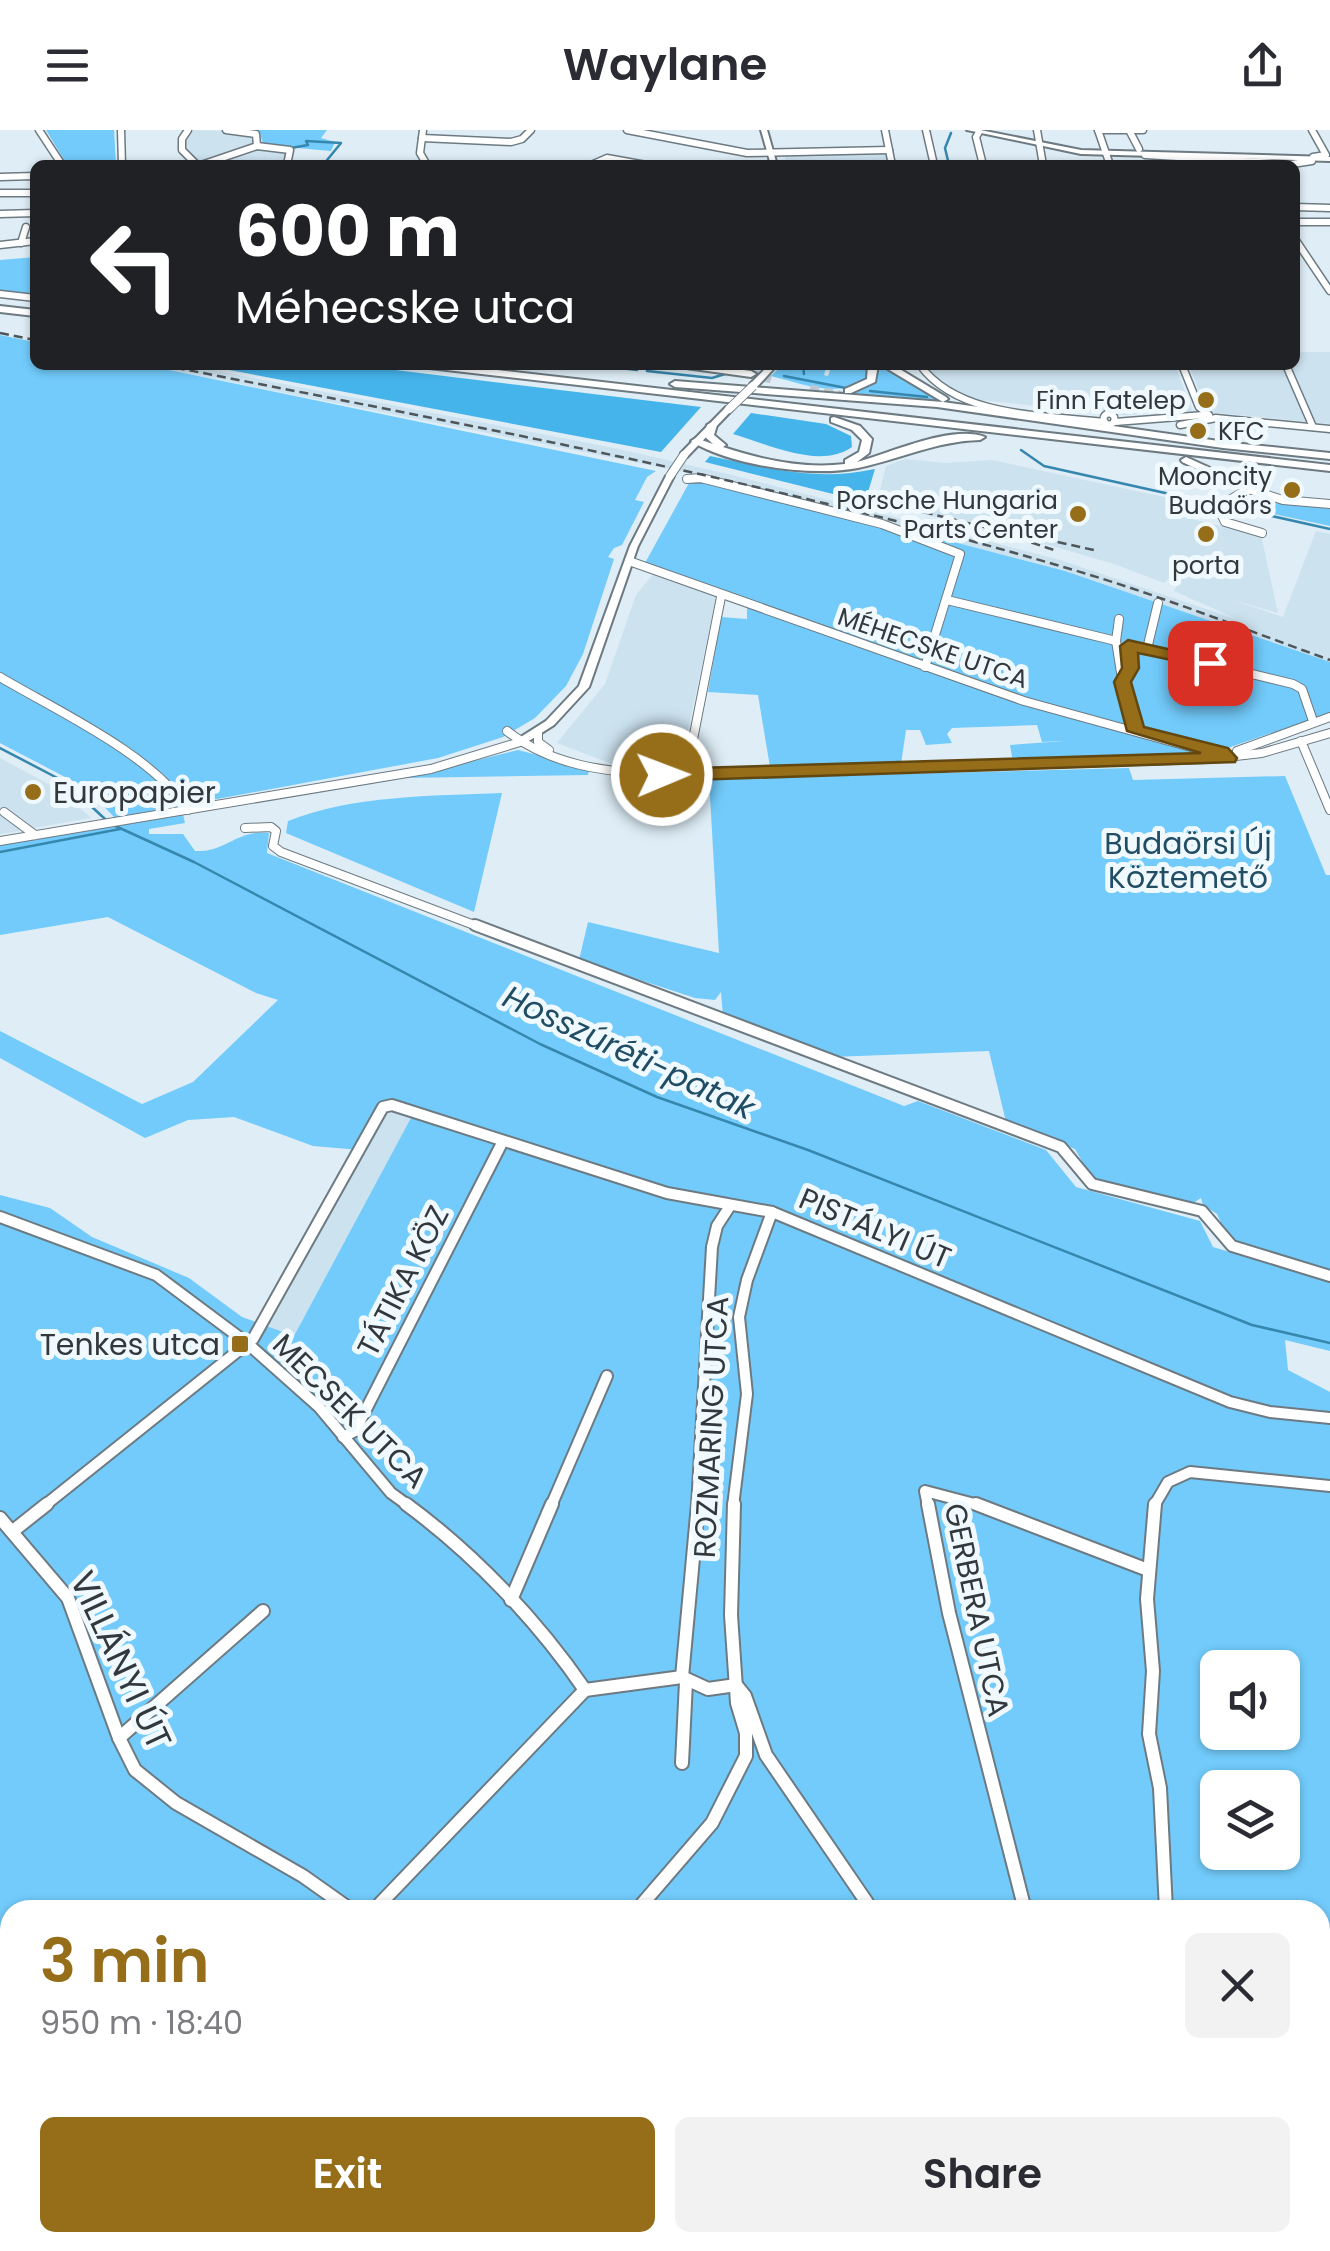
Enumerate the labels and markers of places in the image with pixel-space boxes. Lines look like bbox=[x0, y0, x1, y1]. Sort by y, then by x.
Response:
place label: Finn Fatelep bbox=[1036, 383, 1186, 418]
marker: Finn Fatelep bbox=[1195, 389, 1217, 411]
place label: KFC bbox=[1218, 414, 1265, 449]
marker: KFC bbox=[1187, 420, 1209, 442]
place label: Mooncity Budaörs bbox=[1158, 459, 1272, 523]
marker: Mooncity Budaörs bbox=[1281, 479, 1303, 501]
place label: Porsche Hungaria Parts Center bbox=[836, 483, 1058, 547]
marker: Porsche Hungaria Parts Center bbox=[1067, 503, 1089, 525]
marker: porta bbox=[1195, 523, 1217, 545]
place label: porta bbox=[1172, 548, 1240, 583]
pin bbox=[1168, 621, 1253, 706]
place label: Europapier bbox=[53, 771, 216, 814]
marker: Europapier bbox=[22, 781, 44, 803]
place label: Tenkes utca bbox=[40, 1323, 220, 1366]
marker: Tenkes utca bbox=[229, 1333, 251, 1355]

